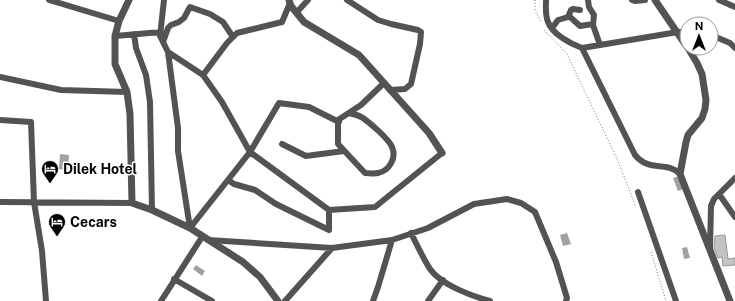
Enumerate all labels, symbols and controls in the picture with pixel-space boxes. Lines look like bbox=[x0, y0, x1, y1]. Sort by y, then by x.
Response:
north arrow bbox=[679, 16, 719, 56]
text: N bbox=[695, 20, 703, 32]
hotel icon: Dilek Hotel bbox=[40, 159, 60, 184]
place label: Dilek Hotel bbox=[63, 161, 137, 177]
hotel icon: Cecars bbox=[47, 212, 67, 237]
place label: Cecars bbox=[70, 214, 117, 230]

